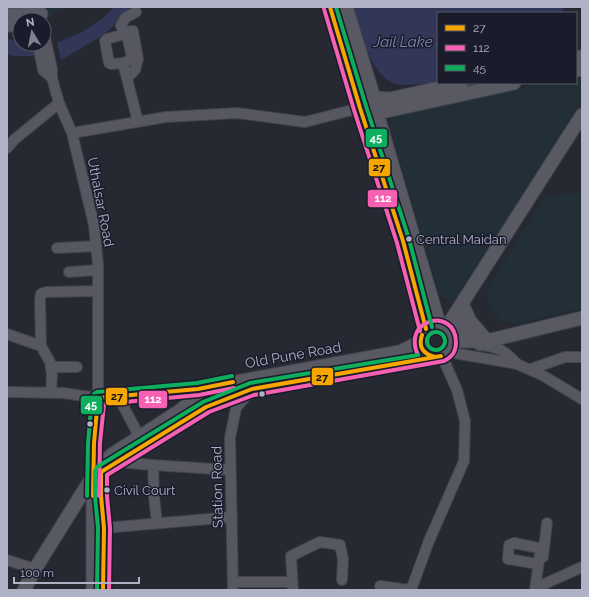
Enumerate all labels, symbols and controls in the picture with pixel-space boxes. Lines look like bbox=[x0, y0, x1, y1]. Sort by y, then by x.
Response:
north arrow bbox=[12, 12, 52, 52]
legend bbox=[437, 12, 577, 84]
text: N bbox=[25, 16, 36, 30]
text: 27 bbox=[473, 21, 486, 35]
water label: Jail Lake bbox=[372, 33, 433, 51]
text: 112 bbox=[473, 41, 490, 55]
text: 45 bbox=[473, 61, 487, 75]
line badge: 45 bbox=[365, 128, 388, 148]
text: 45 bbox=[370, 132, 382, 145]
street label: Uthalsar Road bbox=[84, 156, 118, 248]
line badge: 27 bbox=[368, 158, 391, 177]
text: 27 bbox=[373, 161, 386, 174]
line badge: 112 bbox=[367, 189, 398, 208]
text: 112 bbox=[374, 192, 392, 205]
place label: Central Maidan bbox=[416, 232, 507, 247]
marker: Central Maidan bbox=[404, 234, 414, 244]
street label: Old Pune Road bbox=[244, 339, 342, 371]
line badge: 27 bbox=[311, 367, 334, 386]
text: 27 bbox=[316, 371, 329, 384]
line badge: 27 bbox=[105, 387, 128, 406]
unlabelled marker bbox=[257, 389, 267, 399]
text: 27 bbox=[111, 390, 124, 403]
line badge: 112 bbox=[138, 390, 168, 409]
text: 112 bbox=[144, 393, 162, 406]
line badge: 45 bbox=[80, 395, 103, 415]
text: 45 bbox=[85, 399, 97, 412]
unlabelled marker bbox=[85, 419, 95, 429]
street label: Station Road bbox=[208, 446, 226, 528]
place label: Civil Court bbox=[114, 483, 176, 498]
marker: Civil Court bbox=[102, 485, 112, 495]
scale bar bbox=[14, 559, 139, 585]
text: 100 m bbox=[20, 566, 54, 580]

